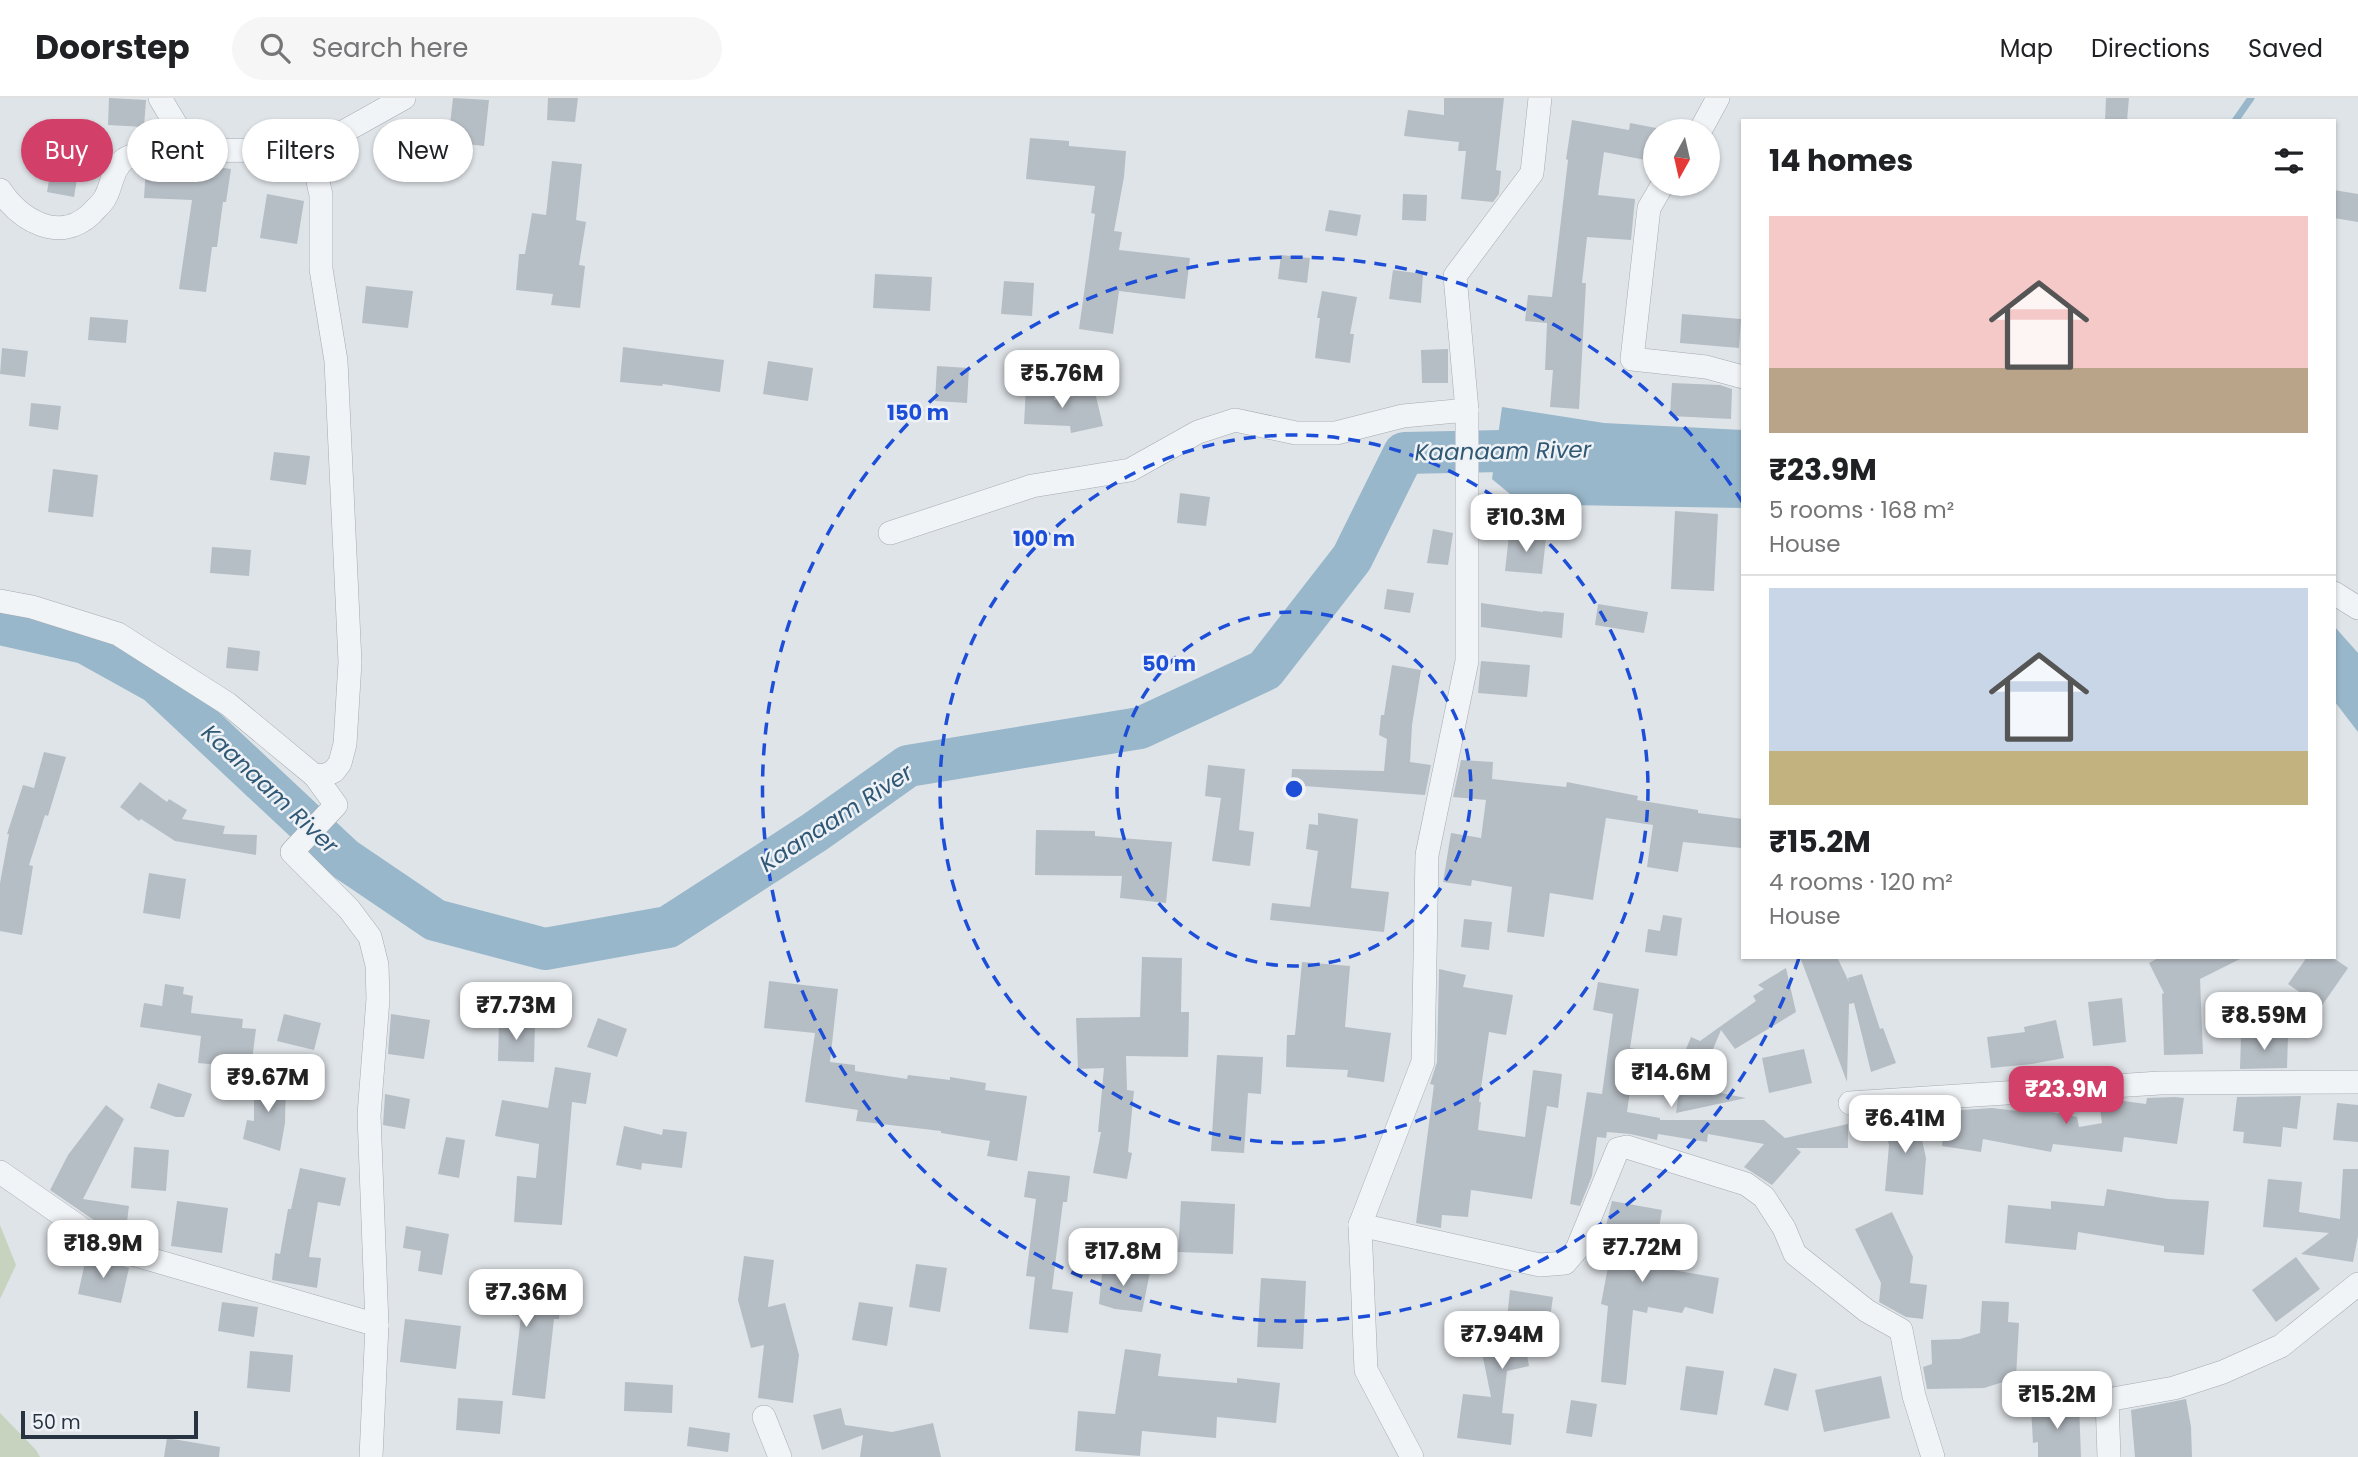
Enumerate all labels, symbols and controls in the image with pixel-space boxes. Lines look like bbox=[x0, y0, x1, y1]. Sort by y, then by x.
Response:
search box bbox=[232, 17, 722, 80]
text: Doorstep bbox=[35, 24, 190, 71]
icon: search bbox=[256, 29, 294, 67]
text: Search here bbox=[312, 30, 468, 66]
text: Map bbox=[2000, 32, 2053, 65]
text: Directions bbox=[2091, 32, 2210, 65]
text: Saved bbox=[2248, 32, 2323, 65]
chip: Buy bbox=[21, 119, 113, 182]
chip: Rent bbox=[127, 119, 228, 182]
chip: Filters bbox=[242, 119, 359, 182]
chip: New bbox=[373, 119, 473, 182]
north arrow bbox=[1643, 119, 1720, 196]
map controls bbox=[1643, 119, 1720, 196]
text: 14 homes bbox=[1769, 139, 1913, 182]
icon: filters bbox=[2270, 142, 2308, 180]
icon: home bbox=[1976, 262, 2102, 388]
pin: ₹5.76M bbox=[1005, 350, 1119, 410]
text: ₹5.76M bbox=[1020, 357, 1104, 389]
text: 150 m bbox=[887, 398, 949, 427]
water label: Kaanaam River bbox=[1414, 433, 1593, 469]
text: ₹23.9M bbox=[1769, 448, 1877, 491]
pin: ₹10.3M bbox=[1469, 494, 1583, 554]
text: 5 rooms · 168 m² bbox=[1769, 494, 1954, 526]
text: ₹10.3M bbox=[1487, 501, 1565, 533]
text: 100 m bbox=[1013, 524, 1075, 553]
text: House bbox=[1769, 528, 1841, 560]
icon: home bbox=[1976, 634, 2102, 760]
text: 50 m bbox=[1142, 649, 1196, 678]
water label: Kaanaam River bbox=[195, 717, 347, 862]
water label: Kaanaam River bbox=[753, 756, 920, 880]
centre of rings bbox=[1282, 777, 1306, 801]
text: ₹15.2M bbox=[1769, 820, 1871, 863]
text: 4 rooms · 120 m² bbox=[1769, 866, 1953, 898]
text: House bbox=[1769, 900, 1841, 932]
pin: ₹7.73M bbox=[459, 982, 573, 1042]
text: ₹7.73M bbox=[476, 989, 556, 1021]
pin: ₹8.59M bbox=[2207, 992, 2321, 1052]
text: ₹8.59M bbox=[2221, 999, 2307, 1031]
pin: ₹14.6M bbox=[1614, 1049, 1728, 1109]
pin: ₹9.67M bbox=[211, 1054, 325, 1114]
text: ₹14.6M bbox=[1631, 1056, 1711, 1088]
text: ₹9.67M bbox=[227, 1061, 309, 1093]
pin: ₹23.9M bbox=[2009, 1066, 2123, 1126]
text: ₹23.9M bbox=[2025, 1073, 2107, 1105]
pin: ₹6.41M bbox=[1848, 1096, 1962, 1155]
text: ₹6.41M bbox=[1865, 1102, 1945, 1134]
pin: ₹18.9M bbox=[46, 1220, 160, 1280]
pin: ₹7.72M bbox=[1585, 1224, 1699, 1284]
text: ₹18.9M bbox=[63, 1227, 143, 1259]
pin: ₹17.8M bbox=[1066, 1228, 1180, 1288]
text: ₹7.72M bbox=[1602, 1231, 1682, 1263]
text: ₹17.8M bbox=[1084, 1235, 1162, 1267]
pin: ₹7.36M bbox=[469, 1270, 583, 1329]
text: ₹7.36M bbox=[485, 1276, 567, 1308]
pin: ₹7.94M bbox=[1445, 1312, 1559, 1371]
text: ₹7.94M bbox=[1460, 1318, 1544, 1350]
pin: ₹15.2M bbox=[2000, 1372, 2114, 1431]
text: ₹15.2M bbox=[2018, 1378, 2096, 1410]
scale bar bbox=[21, 1408, 198, 1440]
text: 50 m bbox=[32, 1409, 81, 1436]

